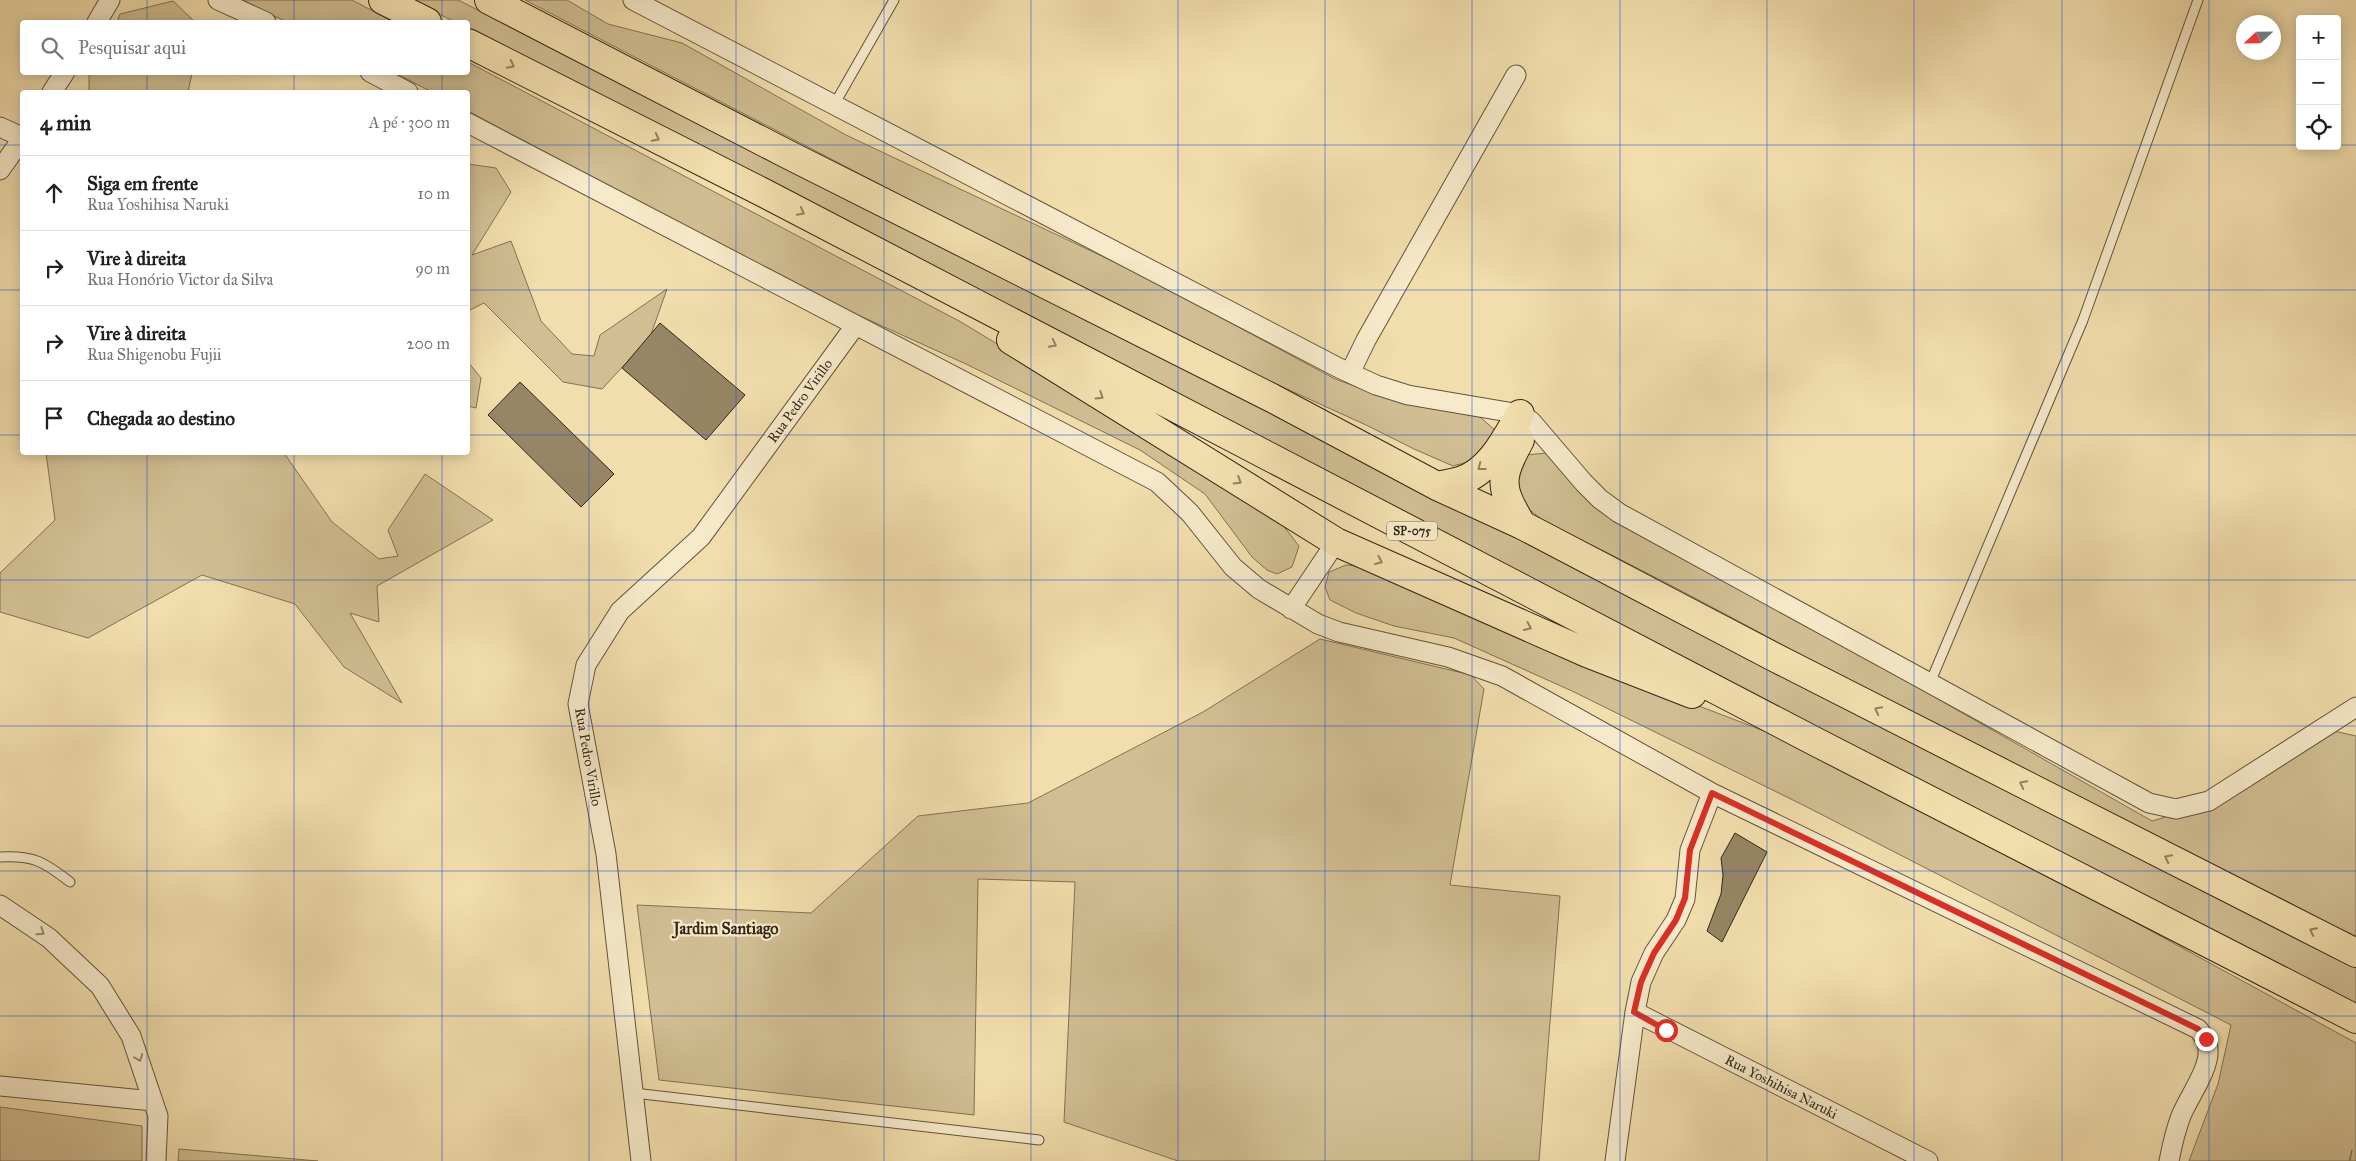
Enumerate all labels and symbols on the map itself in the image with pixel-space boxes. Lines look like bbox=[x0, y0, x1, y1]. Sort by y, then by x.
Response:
north arrow bbox=[2236, 15, 2281, 60]
one-way arrow bbox=[506, 59, 515, 69]
one-way arrow bbox=[651, 132, 660, 142]
one-way arrow bbox=[795, 206, 804, 216]
one-way arrow bbox=[1048, 338, 1057, 348]
street label: Rua Pedro Virillo bbox=[764, 356, 836, 446]
one-way arrow bbox=[1094, 389, 1103, 399]
one-way arrow bbox=[1478, 461, 1487, 470]
one-way arrow bbox=[1232, 475, 1242, 484]
road number: SP-075 bbox=[1387, 522, 1437, 540]
one-way arrow bbox=[1374, 554, 1383, 565]
one-way arrow bbox=[1523, 620, 1532, 631]
one-way arrow bbox=[1874, 706, 1883, 716]
street label: Rua Pedro Virillo bbox=[571, 707, 605, 807]
one-way arrow bbox=[2019, 780, 2028, 790]
one-way arrow bbox=[2164, 854, 2173, 864]
district label: Jardim Santiago bbox=[671, 919, 779, 939]
one-way arrow bbox=[35, 926, 44, 935]
one-way arrow bbox=[2309, 927, 2318, 937]
route start bbox=[1655, 1019, 1678, 1042]
route end bbox=[2195, 1028, 2218, 1051]
street label: Rua Yoshihisa Naruki bbox=[1722, 1051, 1840, 1123]
one-way arrow bbox=[133, 1053, 143, 1062]

